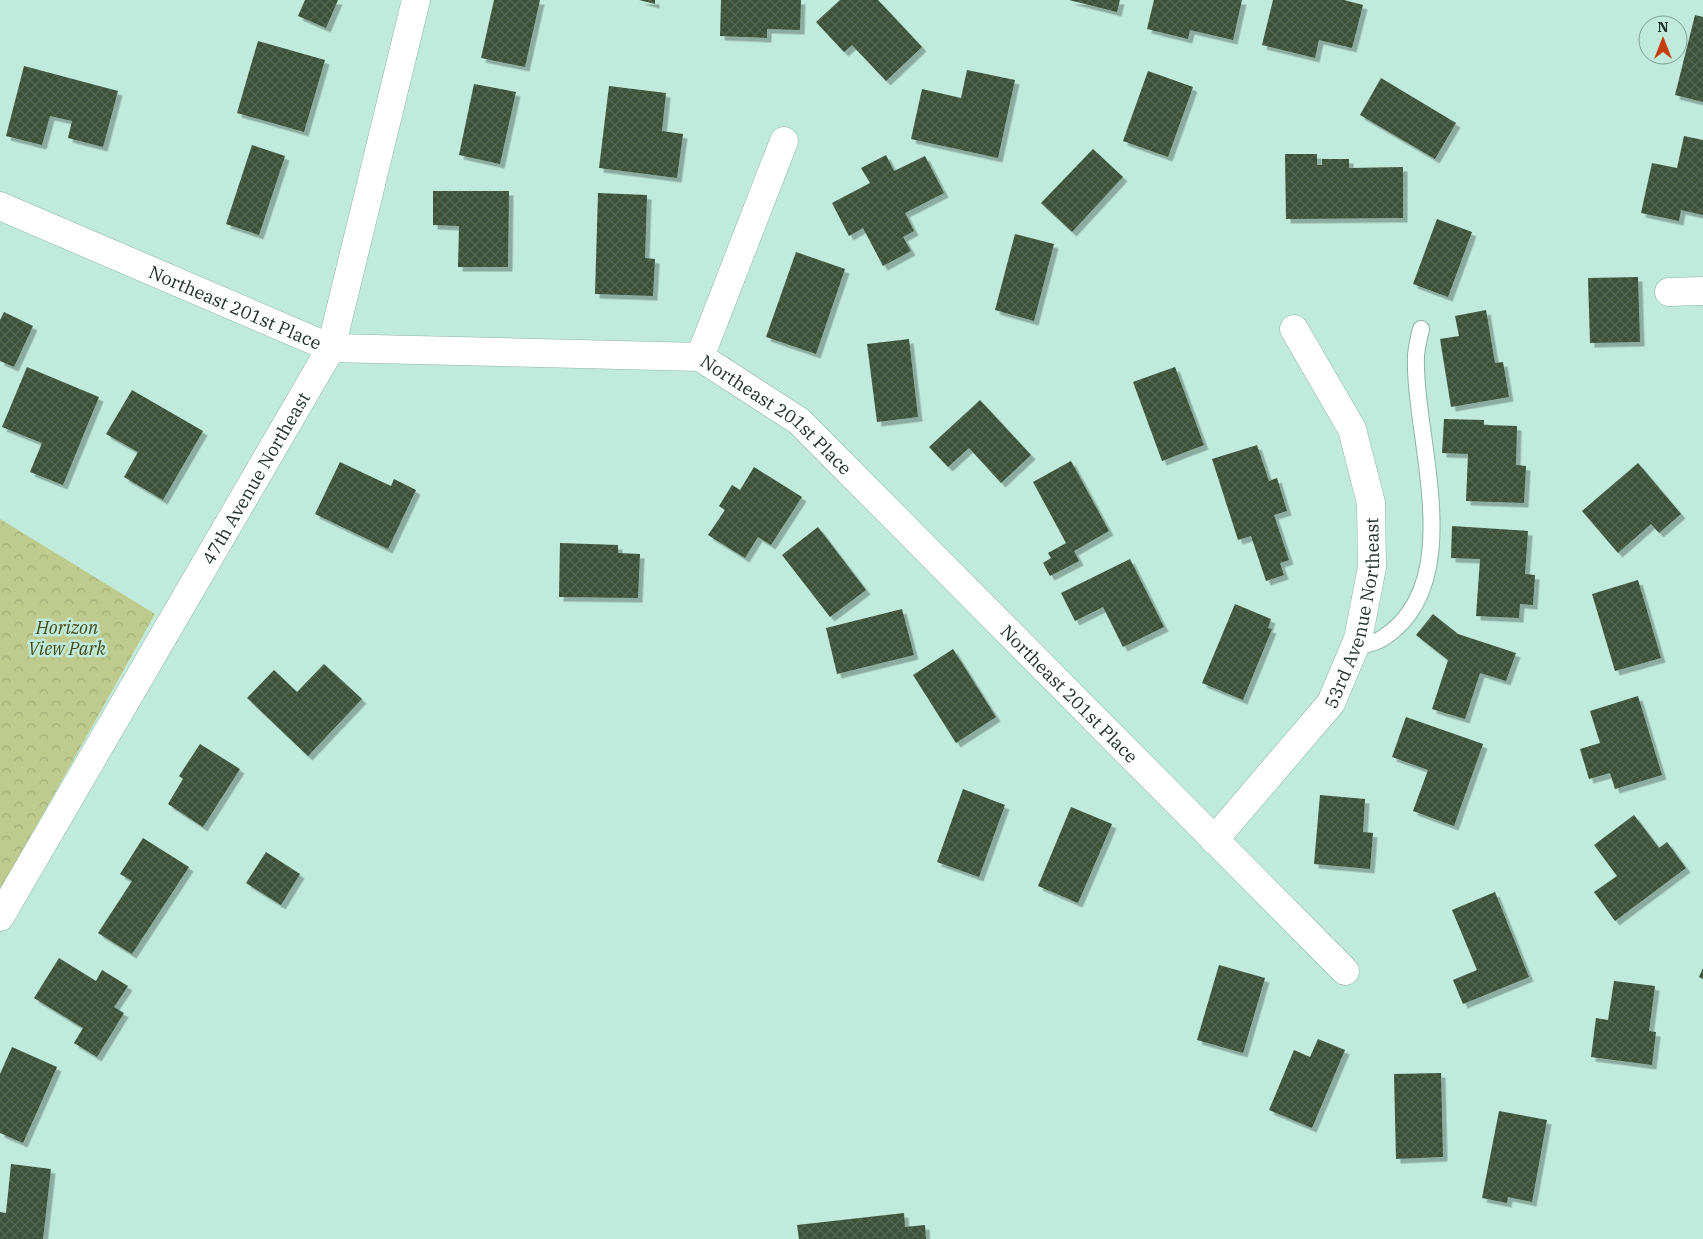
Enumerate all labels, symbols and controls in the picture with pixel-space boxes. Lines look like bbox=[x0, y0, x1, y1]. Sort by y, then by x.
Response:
north arrow bbox=[1638, 15, 1688, 65]
text: N bbox=[1657, 18, 1669, 36]
street label: Northeast 201st Place bbox=[145, 260, 325, 354]
street label: Northeast 201st Place bbox=[696, 349, 857, 479]
street label: 47th Avenue Northeast bbox=[196, 388, 315, 568]
street label: 53rd Avenue Northeast bbox=[1319, 517, 1384, 712]
park label: Horizon View Park bbox=[28, 616, 106, 660]
street label: Northeast 201st Place bbox=[996, 620, 1143, 767]

